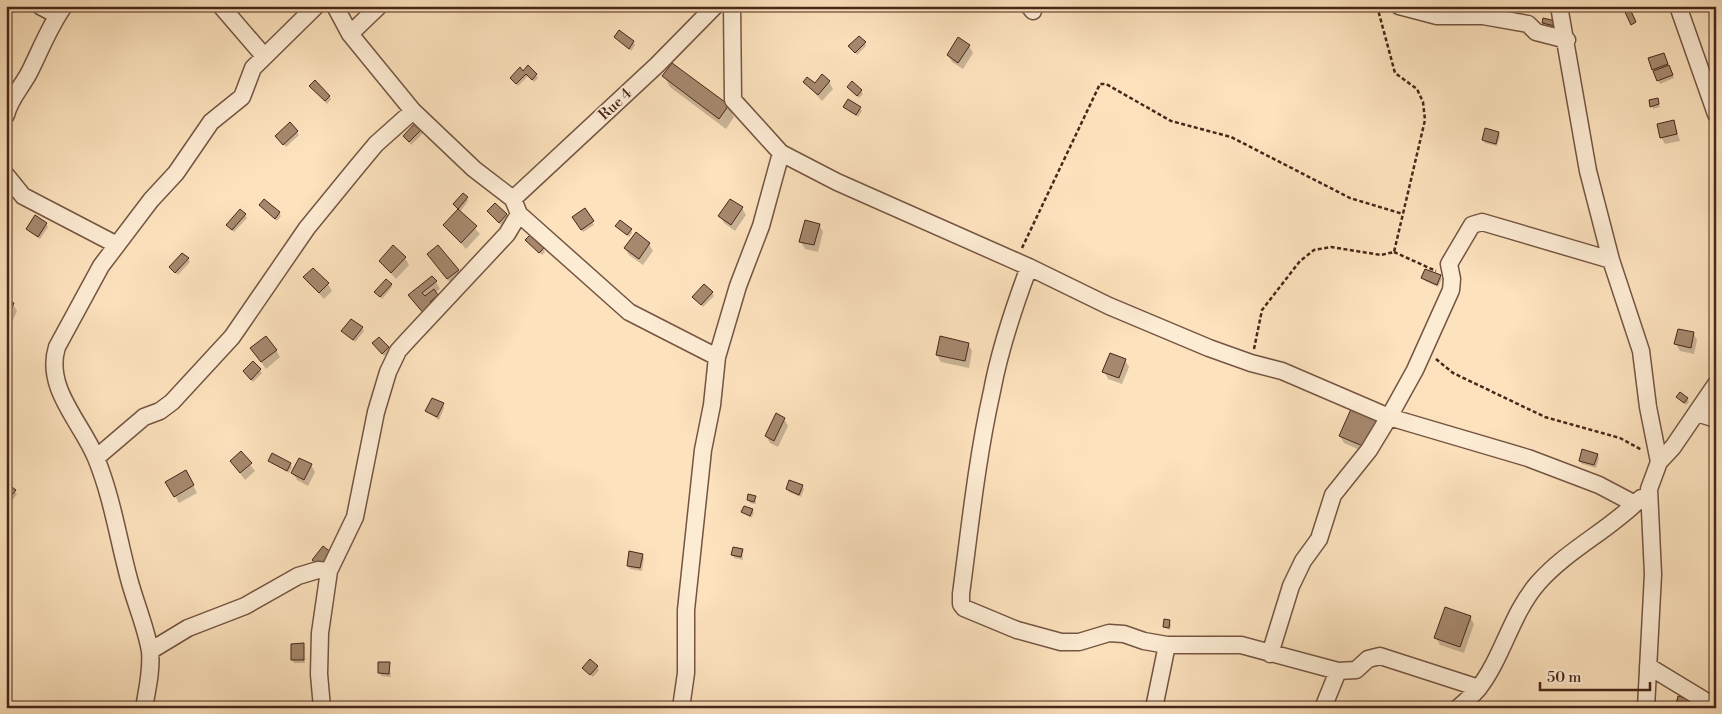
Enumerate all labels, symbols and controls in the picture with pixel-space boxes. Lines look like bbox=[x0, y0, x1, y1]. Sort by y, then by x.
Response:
street label: Rue 4 bbox=[595, 84, 636, 124]
scale bar bbox=[1540, 659, 1650, 691]
text: 50 m bbox=[1547, 668, 1581, 687]

